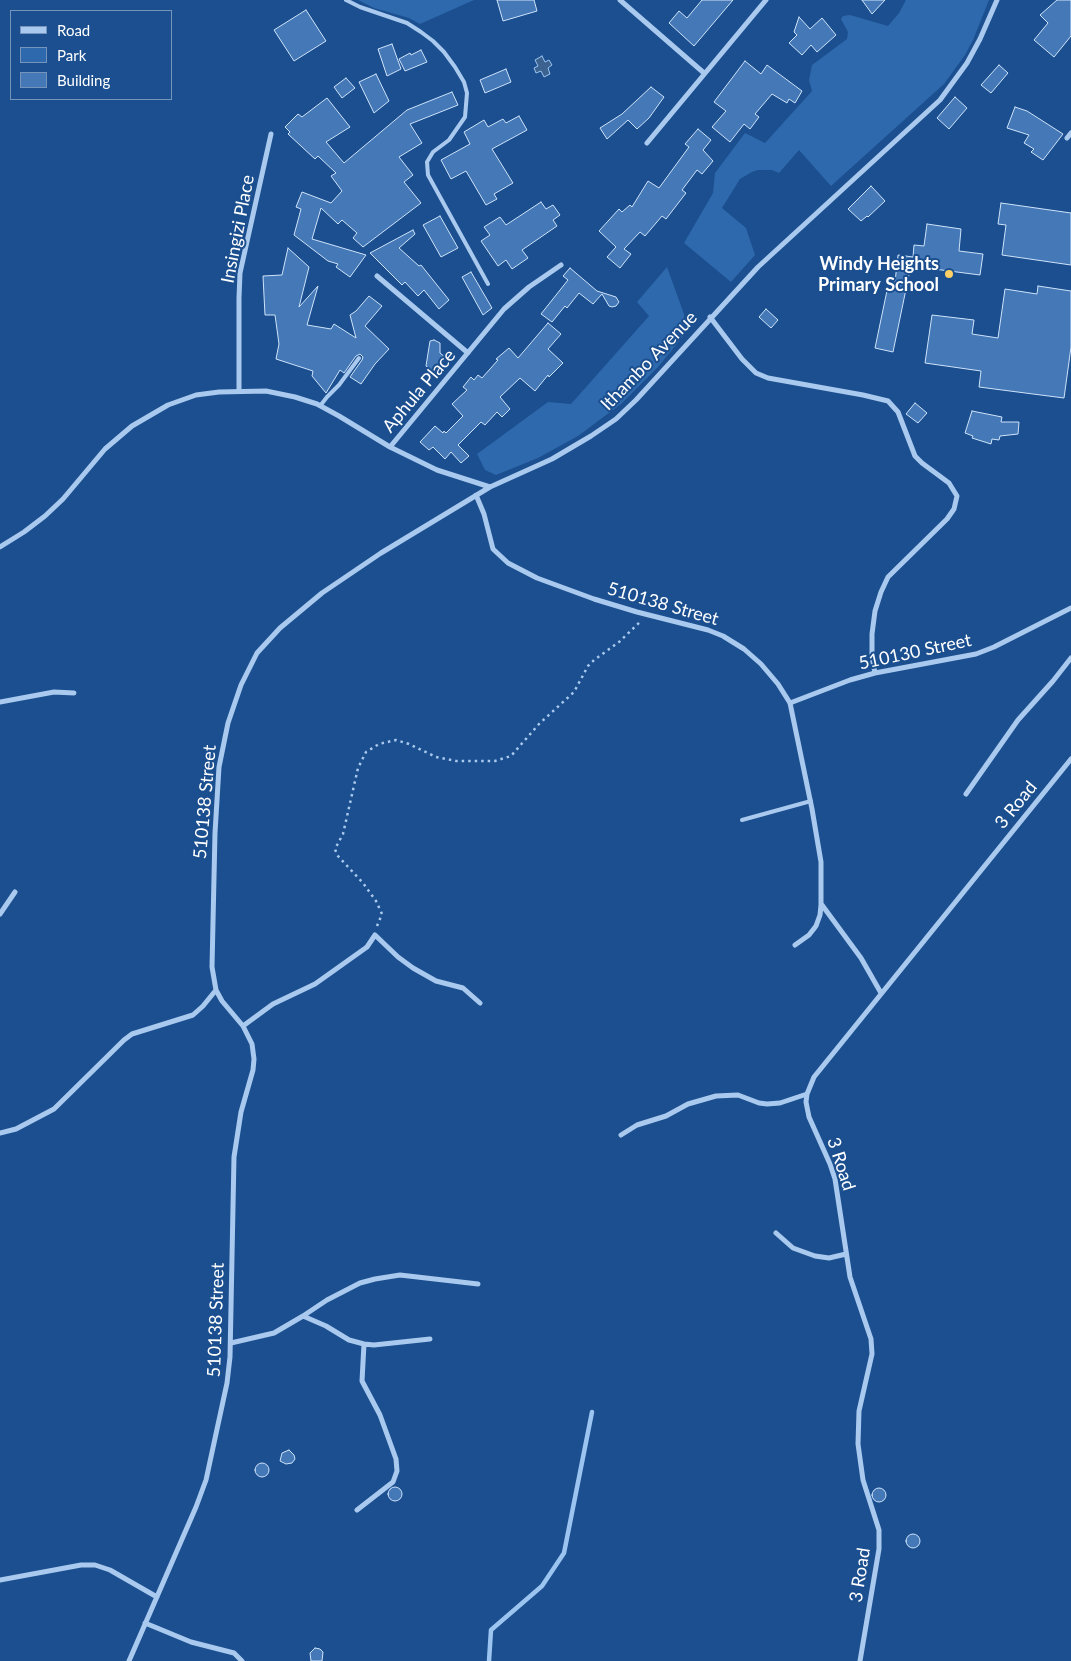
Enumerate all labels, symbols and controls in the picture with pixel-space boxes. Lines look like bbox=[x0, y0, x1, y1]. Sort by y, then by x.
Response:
legend bbox=[10, 10, 172, 100]
text: Road bbox=[57, 21, 90, 39]
text: Park bbox=[57, 46, 86, 64]
text: Building bbox=[57, 71, 110, 89]
street label: Insingizi Place bbox=[217, 173, 259, 285]
place label: Windy Heights Primary School bbox=[818, 253, 939, 296]
marker: Windy Heights Primary School bbox=[943, 268, 955, 280]
street label: Ithambo Avenue bbox=[596, 307, 702, 415]
street label: Aphula Place bbox=[378, 345, 460, 437]
street label: 510138 Street bbox=[605, 578, 721, 630]
street label: 510130 Street bbox=[857, 630, 973, 674]
street label: 510138 Street bbox=[189, 744, 221, 860]
street label: 3 Road bbox=[990, 777, 1042, 833]
street label: 3 Road bbox=[822, 1135, 860, 1193]
street label: 510138 Street bbox=[203, 1262, 229, 1378]
street label: 3 Road bbox=[845, 1546, 875, 1604]

